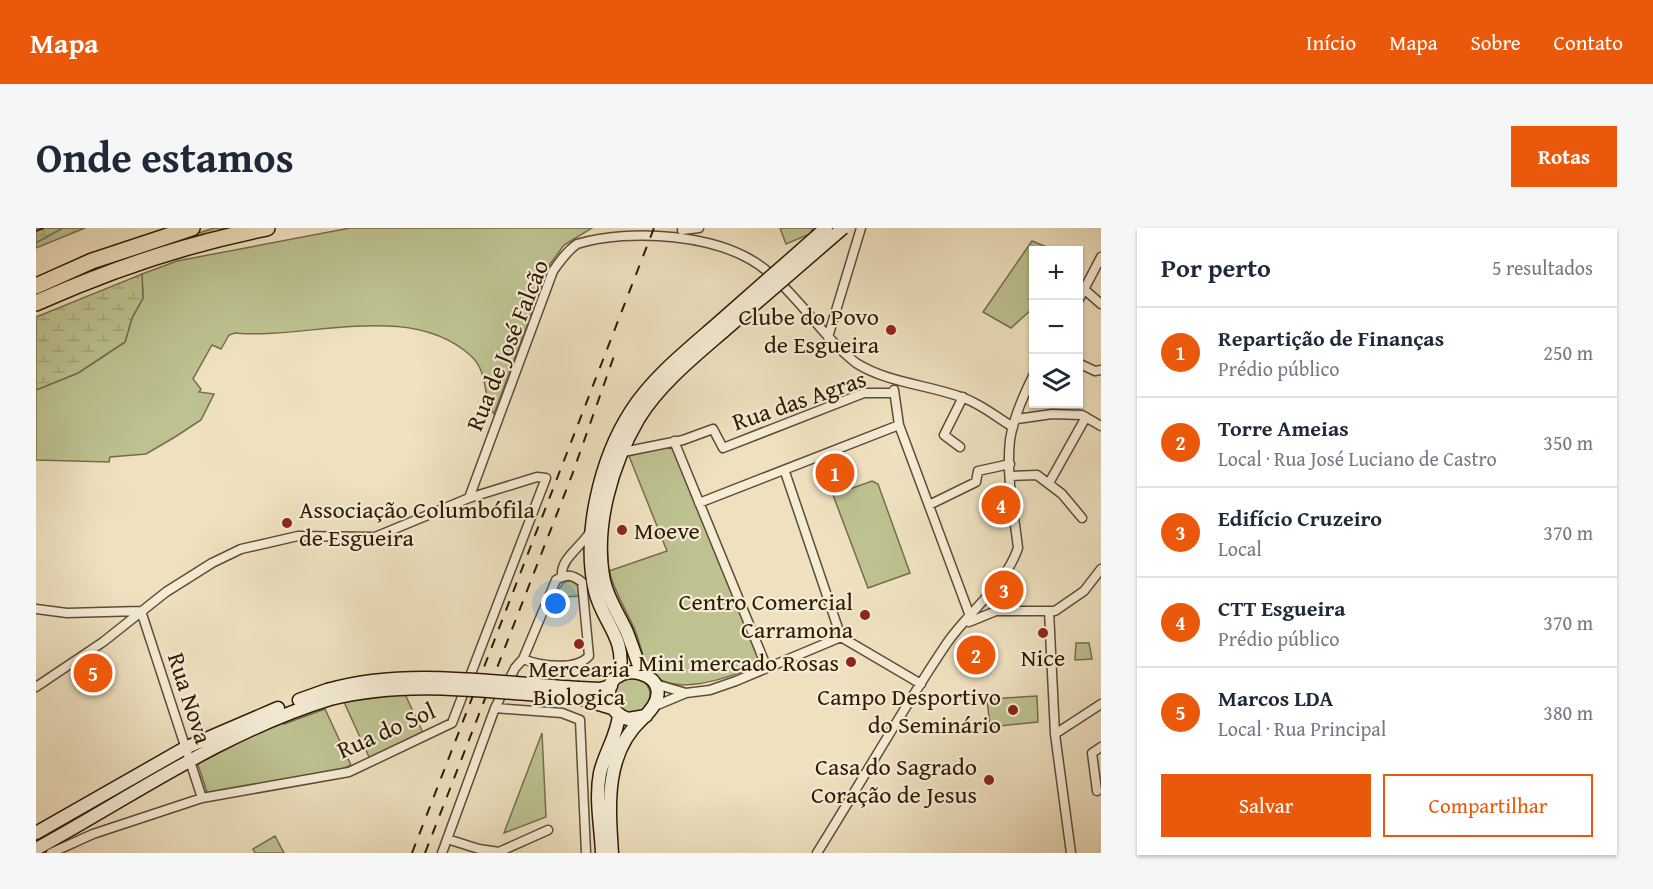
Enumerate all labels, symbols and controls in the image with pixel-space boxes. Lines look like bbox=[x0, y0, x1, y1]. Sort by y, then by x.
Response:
text: Mapa bbox=[30, 22, 99, 63]
text: Início bbox=[1306, 27, 1356, 58]
text: Mapa bbox=[1389, 27, 1438, 58]
text: Sobre bbox=[1471, 27, 1521, 58]
text: Contato bbox=[1554, 27, 1623, 58]
text: Onde estamos bbox=[36, 126, 294, 187]
button: Rotas bbox=[1511, 126, 1617, 187]
map controls bbox=[1029, 246, 1083, 408]
button: + bbox=[1029, 246, 1083, 300]
text: Por perto bbox=[1161, 248, 1271, 287]
text: 5 resultados bbox=[1492, 253, 1593, 282]
street label: Rua de José Falcão bbox=[457, 254, 557, 436]
place label: Clube do Povo de Esgueira bbox=[739, 299, 880, 362]
button: − bbox=[1029, 300, 1083, 354]
text: Repartição de Finanças bbox=[1218, 322, 1444, 354]
marker: Clube do Povo de Esgueira bbox=[884, 323, 898, 337]
text: 1 bbox=[1175, 338, 1186, 367]
text: 250 m bbox=[1543, 338, 1593, 367]
button: layers bbox=[1029, 354, 1083, 408]
text: Prédio público bbox=[1218, 354, 1340, 383]
street label: Rua das Agras bbox=[727, 361, 871, 439]
text: Torre Ameias bbox=[1218, 412, 1349, 444]
text: 2 bbox=[1175, 428, 1186, 457]
text: 350 m bbox=[1543, 428, 1593, 457]
text: Local · Rua José Luciano de Castro bbox=[1218, 444, 1497, 473]
pin: 1 bbox=[816, 450, 854, 496]
pin: 4 bbox=[982, 482, 1020, 528]
place label: Associação Columbófila de Esgueira bbox=[299, 492, 536, 555]
text: Edifício Cruzeiro bbox=[1218, 502, 1382, 534]
place label: Moeve bbox=[634, 513, 700, 548]
marker: Associação Columbófila de Esgueira bbox=[280, 516, 294, 530]
text: 3 bbox=[1175, 518, 1186, 547]
text: 370 m bbox=[1543, 518, 1593, 547]
marker: Moeve bbox=[615, 523, 629, 537]
text: Local bbox=[1218, 534, 1262, 563]
pin: 3 bbox=[984, 568, 1024, 613]
place label: Centro Comercial Carramona bbox=[679, 584, 854, 647]
your location bbox=[541, 589, 570, 618]
text: CTT Esgueira bbox=[1218, 592, 1345, 624]
marker: Centro Comercial Carramona bbox=[858, 608, 872, 622]
text: 4 bbox=[1175, 608, 1186, 637]
text: 370 m bbox=[1543, 608, 1593, 637]
text: Prédio público bbox=[1218, 624, 1340, 653]
marker: Nice bbox=[1036, 626, 1050, 640]
pin: 2 bbox=[956, 632, 996, 678]
marker: Mercearia Biologica bbox=[572, 637, 586, 651]
place label: Nice bbox=[1021, 640, 1065, 675]
place label: Mini mercado Rosas bbox=[638, 645, 839, 680]
street label: Rua Nova bbox=[159, 648, 221, 749]
pin: 5 bbox=[74, 650, 112, 696]
place label: Mercearia Biologica bbox=[528, 651, 630, 714]
marker: Mini mercado Rosas bbox=[844, 655, 858, 669]
place label: Campo Desportivo do Seminário bbox=[817, 679, 1001, 742]
text: Marcos LDA bbox=[1218, 682, 1333, 714]
street label: Rua do Sol bbox=[331, 693, 441, 767]
text: 5 bbox=[1175, 698, 1186, 727]
text: 380 m bbox=[1543, 698, 1593, 727]
marker: Campo Desportivo do Seminário bbox=[1006, 703, 1020, 717]
text: Local · Rua Principal bbox=[1218, 714, 1386, 743]
place label: Casa do Sagrado Coração de Jesus bbox=[811, 749, 977, 812]
marker: Casa do Sagrado Coração de Jesus bbox=[982, 773, 996, 787]
button: Salvar bbox=[1161, 774, 1371, 837]
button: Compartilhar bbox=[1383, 774, 1593, 837]

